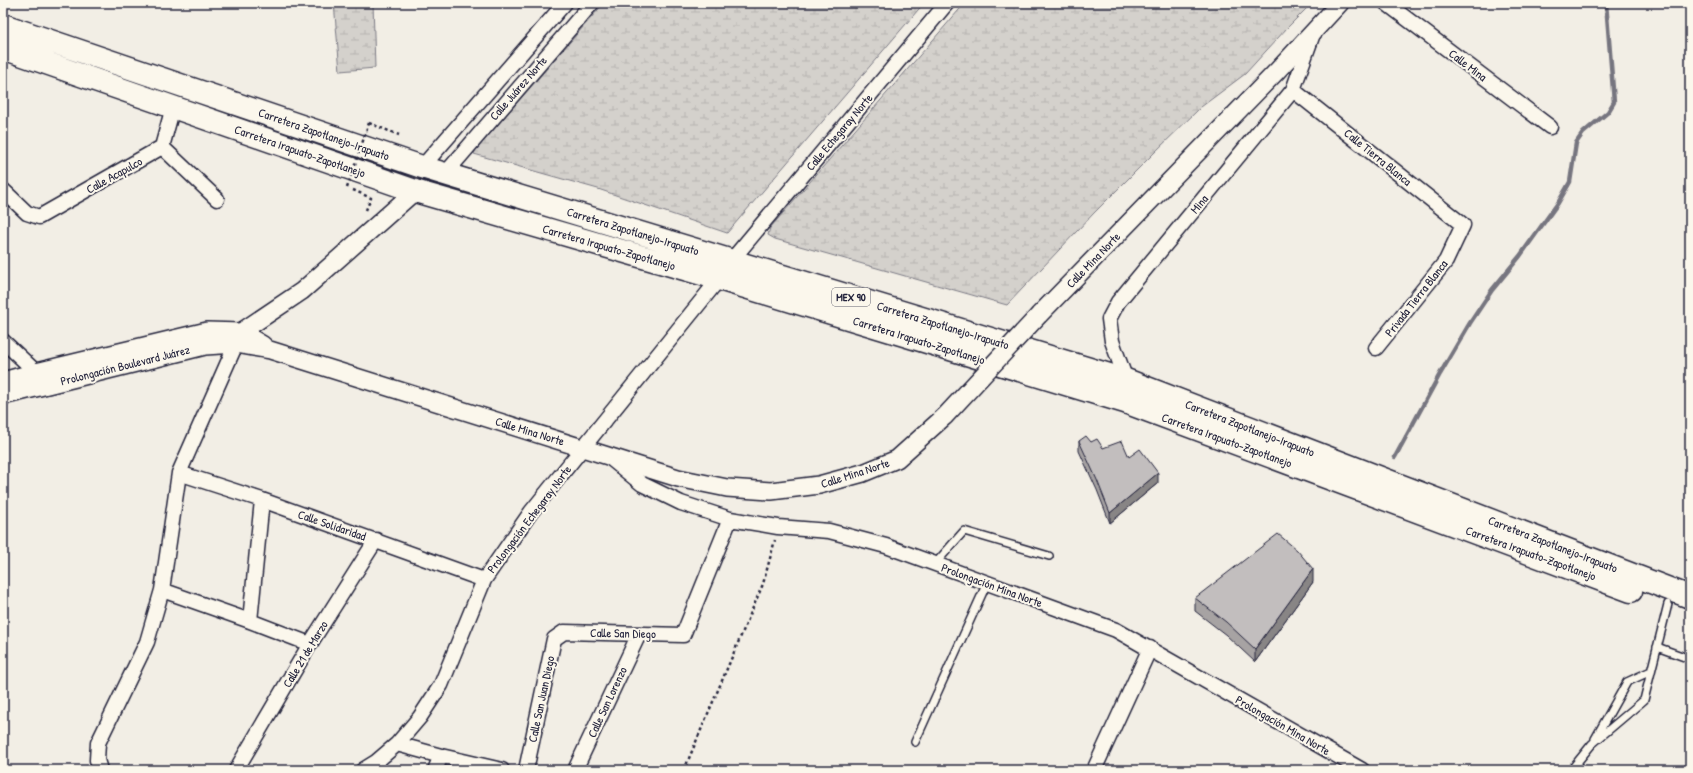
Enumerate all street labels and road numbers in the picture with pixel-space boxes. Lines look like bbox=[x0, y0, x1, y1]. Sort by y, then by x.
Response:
street label: Calle Mina bbox=[1445, 45, 1491, 85]
street label: Calle Juárez Norte bbox=[485, 52, 551, 124]
street label: Calle Echegaray Norte bbox=[802, 90, 876, 174]
street label: Carretera Zapotlanejo-Irapuato bbox=[256, 104, 392, 164]
street label: Carretera Irapuato-Zapotlanejo bbox=[232, 121, 368, 181]
street label: Calle Tierra Blanca bbox=[1341, 124, 1416, 190]
street label: Calle Acapulco bbox=[83, 153, 145, 197]
street label: Mina bbox=[1186, 191, 1212, 217]
street label: Carretera Zapotlanejo-Irapuato bbox=[565, 203, 701, 259]
street label: Carretera Irapuato-Zapotlanejo bbox=[541, 220, 678, 274]
street label: Calle Mina Norte bbox=[1062, 228, 1124, 292]
street label: Privada Tierra Blanca bbox=[1381, 256, 1452, 340]
road number: MEX 90 bbox=[832, 288, 870, 306]
street label: Carretera Zapotlanejo-Irapuato bbox=[875, 297, 1011, 353]
street label: Carretera Irapuato-Zapotlanejo bbox=[851, 312, 987, 368]
street label: Prolongación Boulevard Juárez bbox=[59, 341, 191, 389]
street label: Carretera Zapotlanejo-Irapuato bbox=[1183, 395, 1317, 461]
street label: Carretera Irapuato-Zapotlanejo bbox=[1159, 408, 1295, 472]
street label: Calle Mina Norte bbox=[493, 412, 567, 450]
street label: Calle Mina Norte bbox=[818, 454, 892, 492]
street label: Prolongación Echegaray Norte bbox=[483, 461, 575, 576]
street label: Calle Solidaridad bbox=[296, 505, 369, 545]
street label: Carretera Zapotlanejo-Irapuato bbox=[1486, 511, 1620, 577]
street label: Carretera Irapuato-Zapotlanejo bbox=[1463, 521, 1599, 585]
street label: Prolongación Mina Norte bbox=[939, 559, 1045, 611]
street label: Calle 21 de Marzo bbox=[278, 617, 332, 691]
street label: Calle San Diego bbox=[590, 624, 656, 642]
street label: Calle San Juan Diego bbox=[524, 654, 558, 744]
street label: Calle San Lorenzo bbox=[583, 664, 631, 740]
street label: Prolongación Mina Norte bbox=[1233, 691, 1334, 759]

